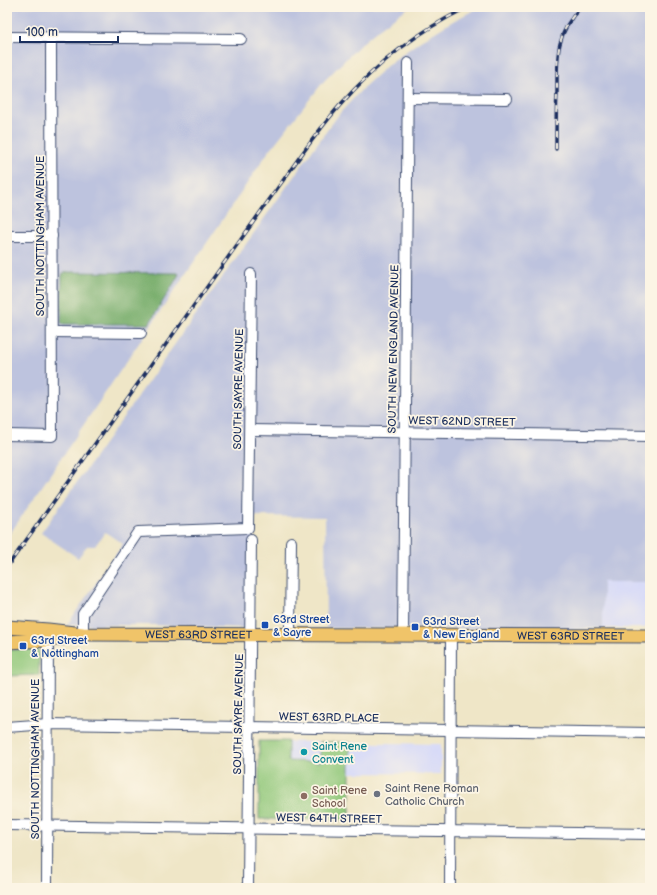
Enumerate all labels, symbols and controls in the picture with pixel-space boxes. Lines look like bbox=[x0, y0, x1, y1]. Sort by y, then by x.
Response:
scale bar bbox=[20, 18, 118, 44]
text: 100 m bbox=[26, 25, 58, 40]
street label: SOUTH NOTTINGHAM AVENUE bbox=[34, 156, 47, 316]
street label: SOUTH NEW ENGLAND AVENUE bbox=[386, 265, 401, 433]
street label: SOUTH SAYRE AVENUE bbox=[231, 329, 246, 449]
street label: WEST 62ND STREET bbox=[408, 414, 516, 429]
place label: 63rd Street & Sayre bbox=[273, 613, 330, 639]
place label: 63rd Street & New England bbox=[423, 615, 499, 641]
marker: 63rd Street & Sayre bbox=[260, 620, 270, 630]
marker: 63rd Street & New England bbox=[410, 622, 420, 632]
street label: WEST 63RD STREET bbox=[145, 628, 253, 642]
street label: WEST 63RD STREET bbox=[517, 630, 625, 643]
place label: 63rd Street & Nottingham bbox=[31, 634, 99, 660]
marker: 63rd Street & Nottingham bbox=[18, 641, 28, 651]
street label: SOUTH SAYRE AVENUE bbox=[231, 654, 246, 774]
street label: SOUTH NOTTINGHAM AVENUE bbox=[29, 679, 42, 839]
street label: WEST 63RD PLACE bbox=[279, 710, 379, 725]
place label: Saint Rene Convent bbox=[312, 740, 368, 766]
marker: Saint Rene Convent bbox=[299, 747, 309, 757]
place label: Saint Rene Roman Catholic Church bbox=[385, 782, 479, 808]
place label: Saint Rene School bbox=[312, 784, 368, 810]
marker: Saint Rene Roman Catholic Church bbox=[372, 789, 382, 799]
marker: Saint Rene School bbox=[299, 791, 309, 801]
street label: WEST 64TH STREET bbox=[276, 811, 383, 826]

